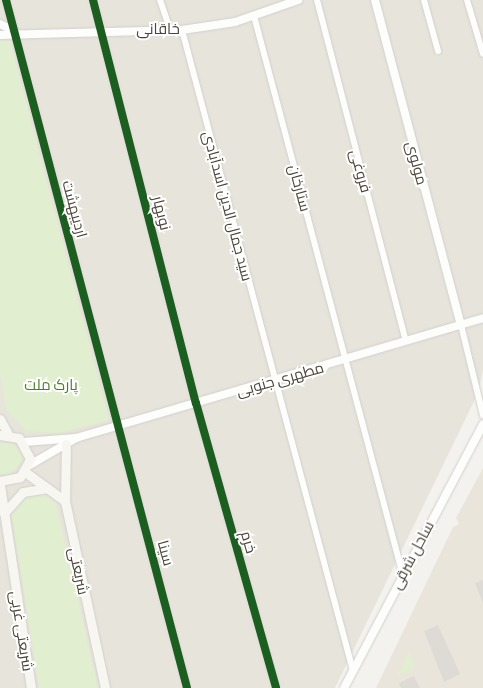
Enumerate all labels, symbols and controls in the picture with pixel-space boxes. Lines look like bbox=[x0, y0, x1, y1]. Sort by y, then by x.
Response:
street label: خاقانی bbox=[136, 20, 180, 38]
street label: سید جمال الدین اسدآبادی bbox=[199, 129, 257, 283]
street label: مولوی bbox=[403, 139, 431, 187]
street label: فروغی bbox=[347, 147, 375, 195]
street label: ستارخان bbox=[285, 163, 315, 213]
street label: اردیبهشت bbox=[59, 178, 91, 240]
street label: نوبهار bbox=[149, 194, 175, 232]
street label: مطهری جنوبی bbox=[234, 358, 326, 400]
park label: پارک ملت bbox=[24, 376, 78, 394]
street label: ساحل شرقی bbox=[387, 518, 437, 592]
street label: خرم bbox=[237, 529, 261, 555]
street label: سینا bbox=[154, 538, 178, 568]
street label: شریعتی bbox=[65, 546, 93, 596]
street label: شریعتی غربی bbox=[7, 589, 37, 673]

